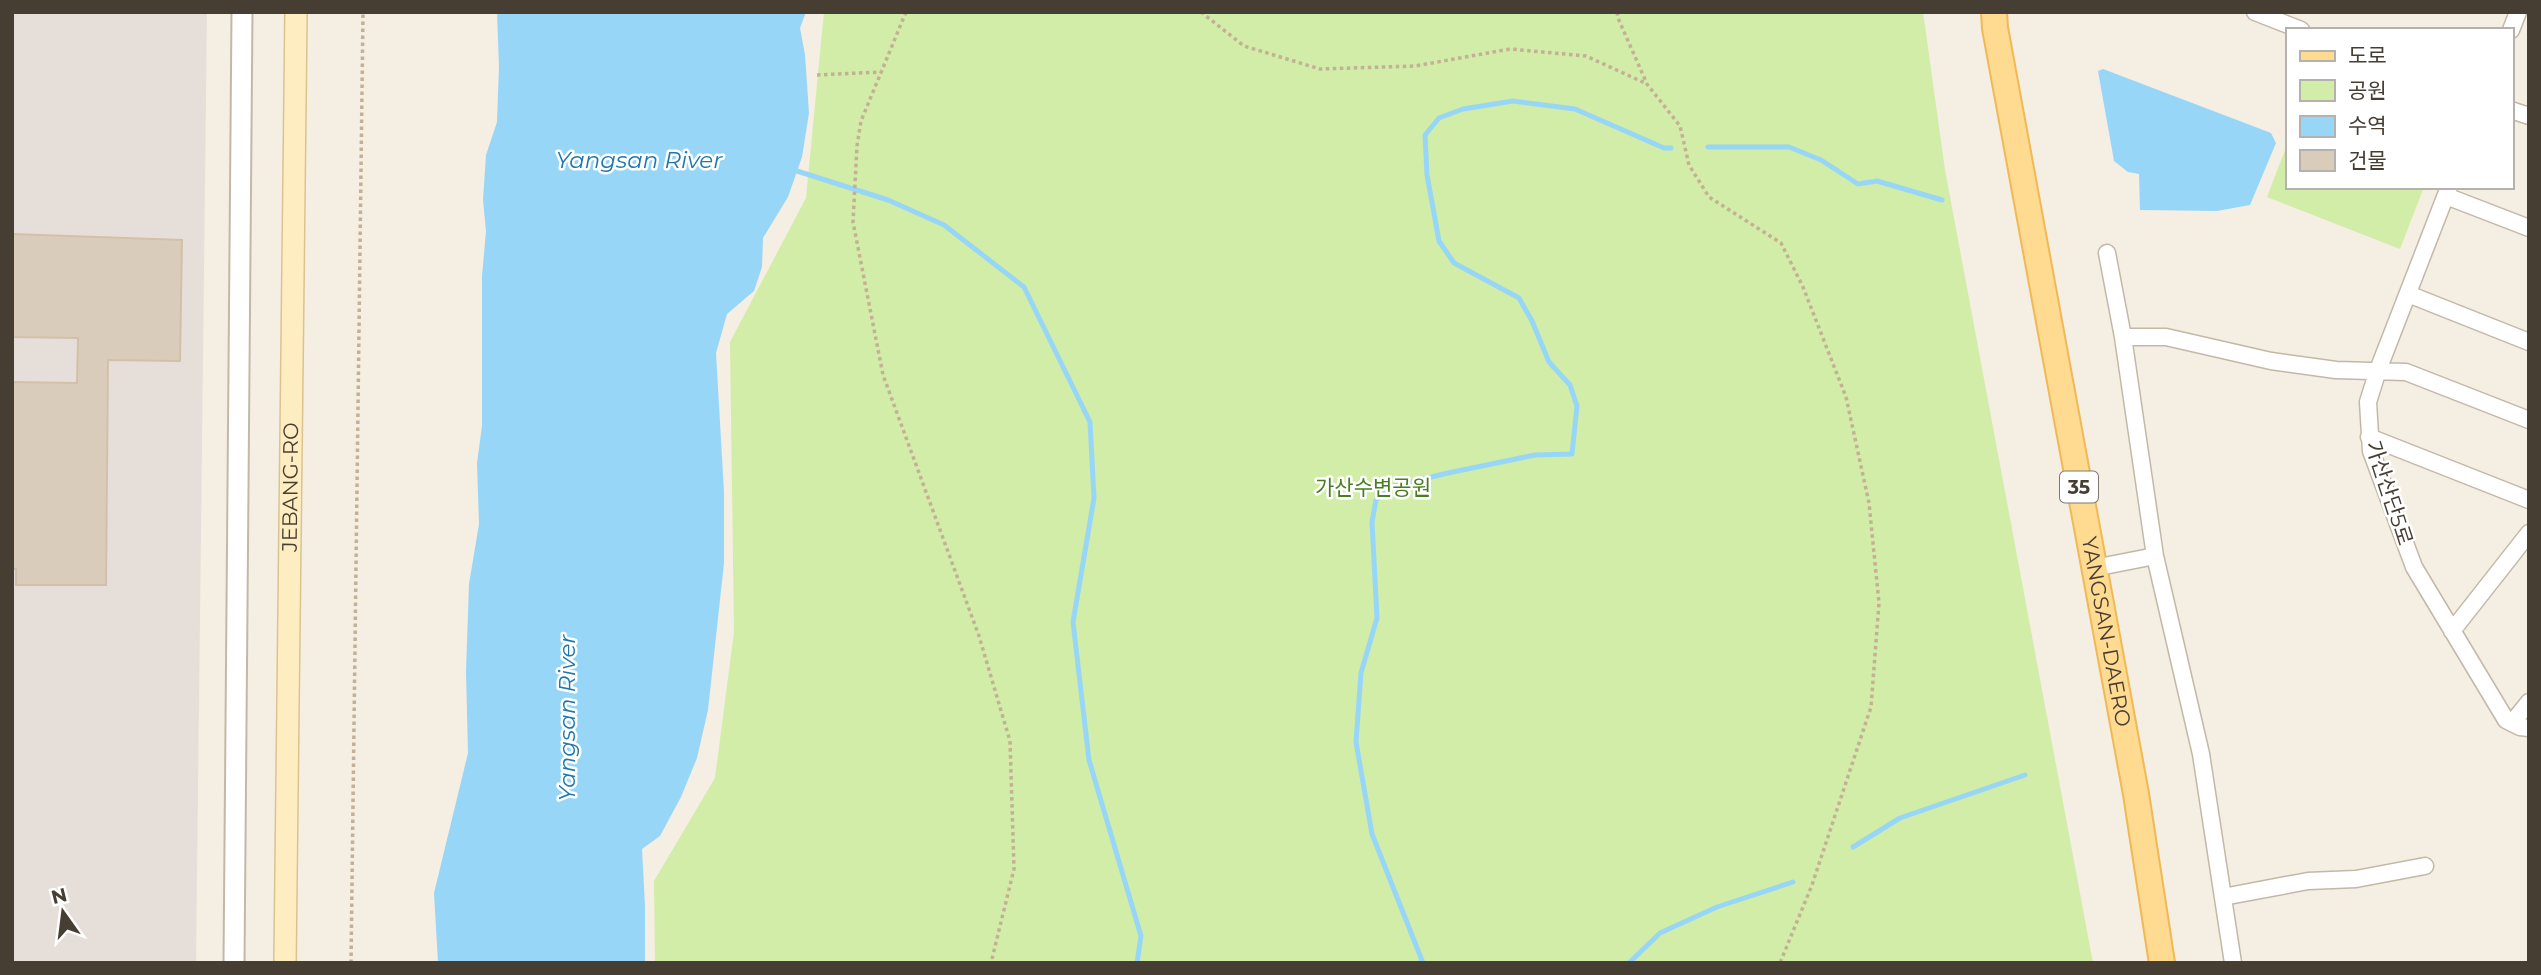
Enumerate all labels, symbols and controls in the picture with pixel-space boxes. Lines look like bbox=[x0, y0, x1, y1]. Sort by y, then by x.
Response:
legend bbox=[2286, 28, 2513, 189]
text: 도로 bbox=[2348, 43, 2387, 68]
text: 공원 bbox=[2348, 78, 2387, 103]
text: 수역 bbox=[2348, 113, 2387, 138]
water label: Yangsan River bbox=[555, 146, 723, 174]
text: 건물 bbox=[2348, 148, 2387, 173]
street label: JEBANG-RO bbox=[277, 422, 303, 553]
street label: 가산산단5로 bbox=[2361, 437, 2418, 548]
road number: 35 bbox=[2060, 472, 2098, 502]
park label: 가산수변공원 bbox=[1315, 475, 1431, 500]
street label: YANGSAN-DAERO bbox=[2077, 535, 2136, 729]
water label: Yangsan River bbox=[553, 634, 581, 802]
north arrow bbox=[28, 877, 98, 947]
text: N bbox=[49, 883, 69, 909]

